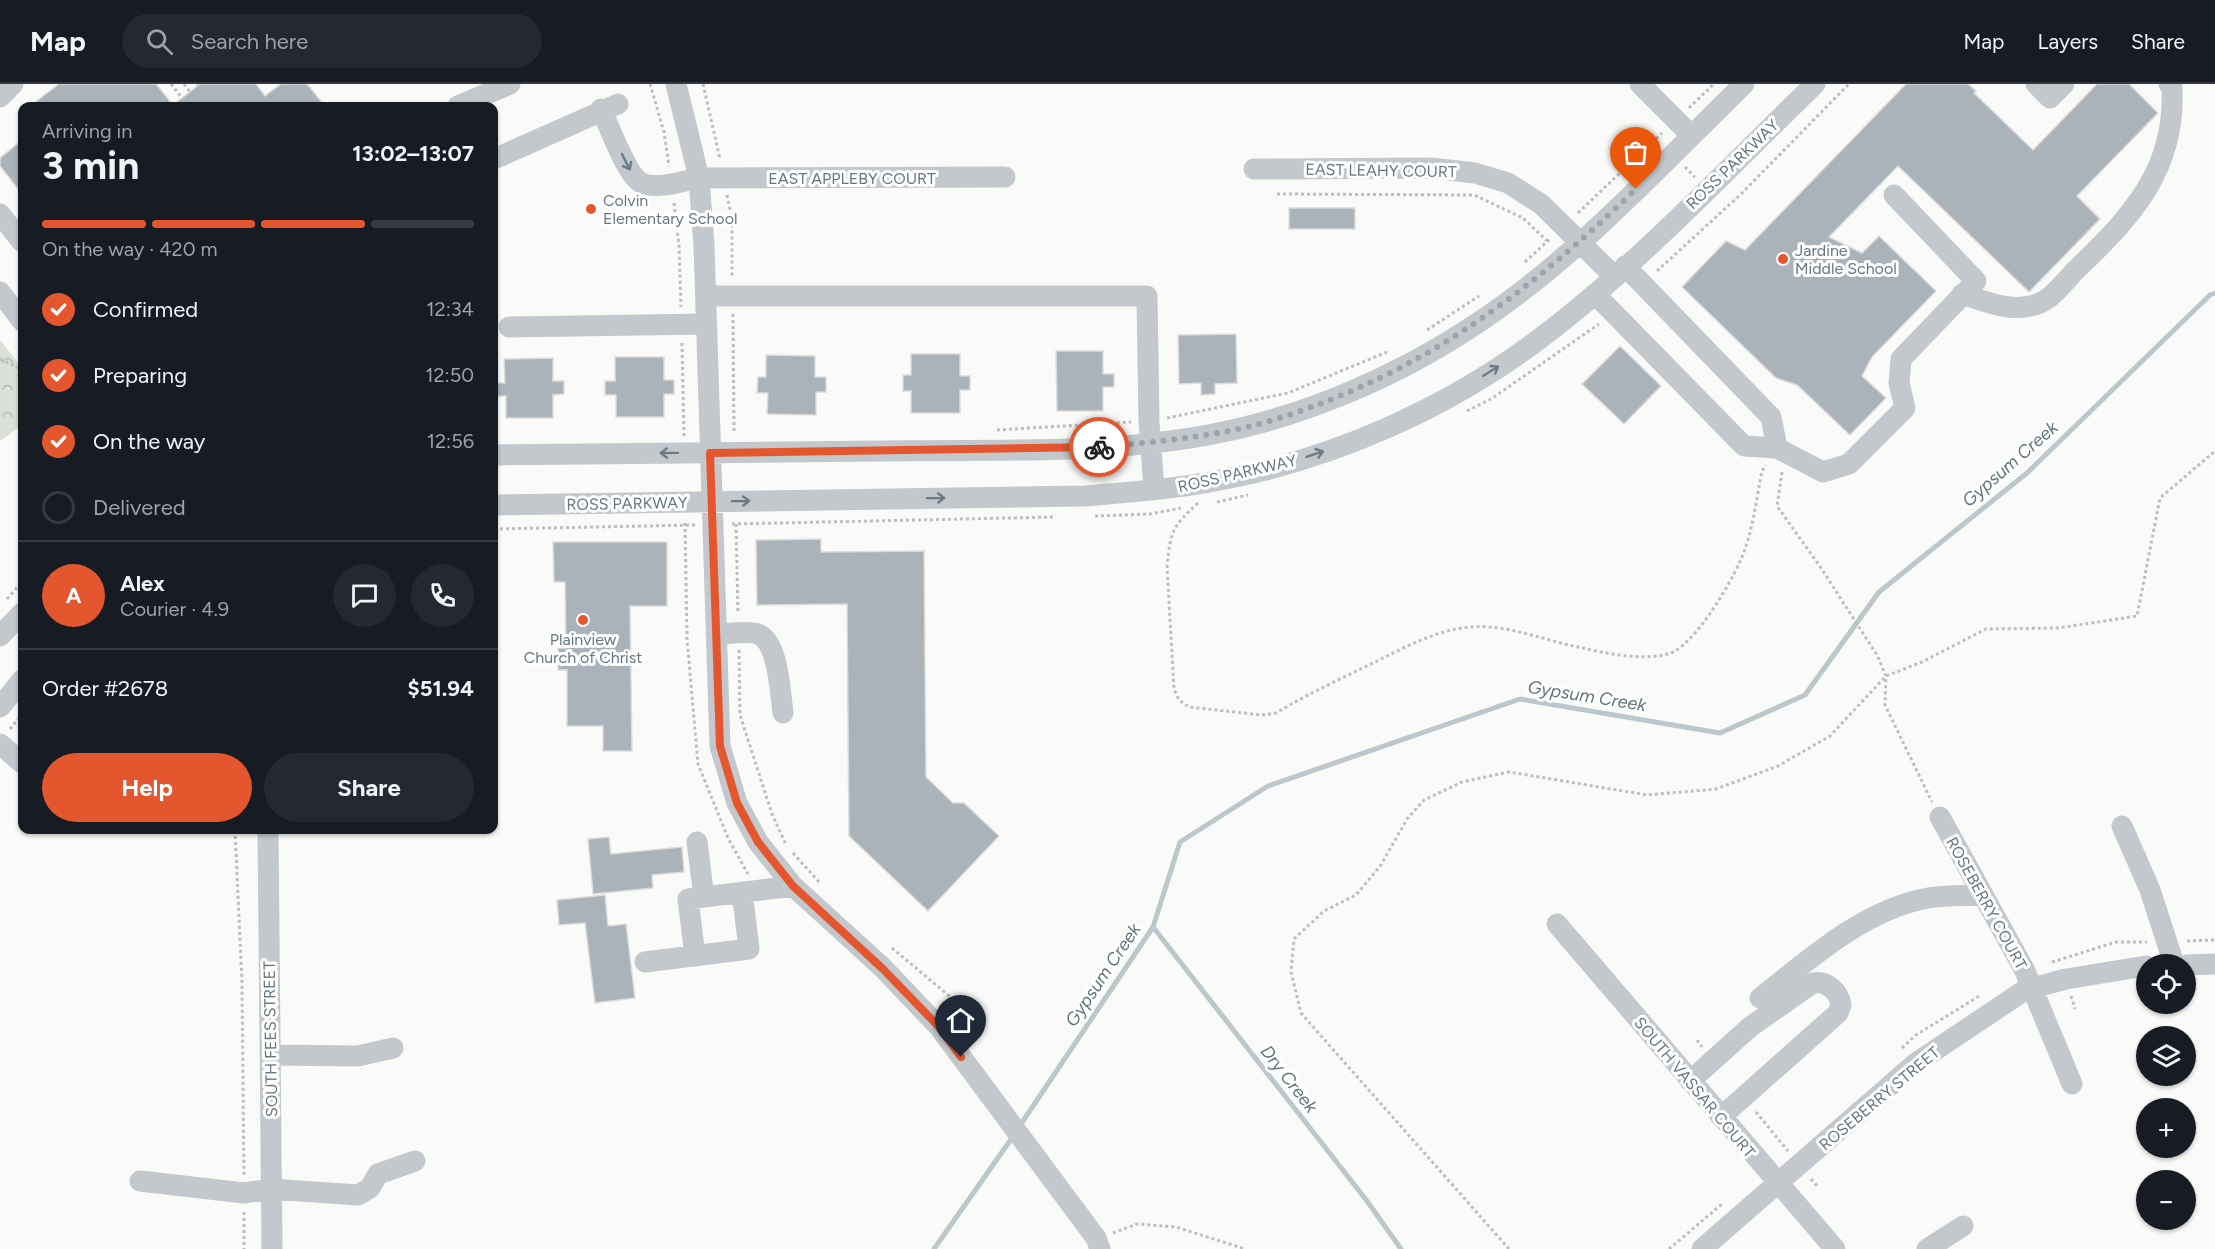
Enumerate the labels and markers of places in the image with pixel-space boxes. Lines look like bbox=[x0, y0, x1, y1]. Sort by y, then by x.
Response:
pin bbox=[1610, 127, 1661, 189]
place label: Colvin Elementary School bbox=[603, 191, 737, 228]
marker: Colvin Elementary School bbox=[584, 202, 598, 216]
place label: Jardine Middle School bbox=[1795, 241, 1897, 278]
marker: Jardine Middle School bbox=[1776, 252, 1790, 266]
marker: Plainview Church of Christ bbox=[576, 613, 590, 627]
place label: Plainview Church of Christ bbox=[524, 630, 642, 667]
pin bbox=[935, 995, 986, 1057]

